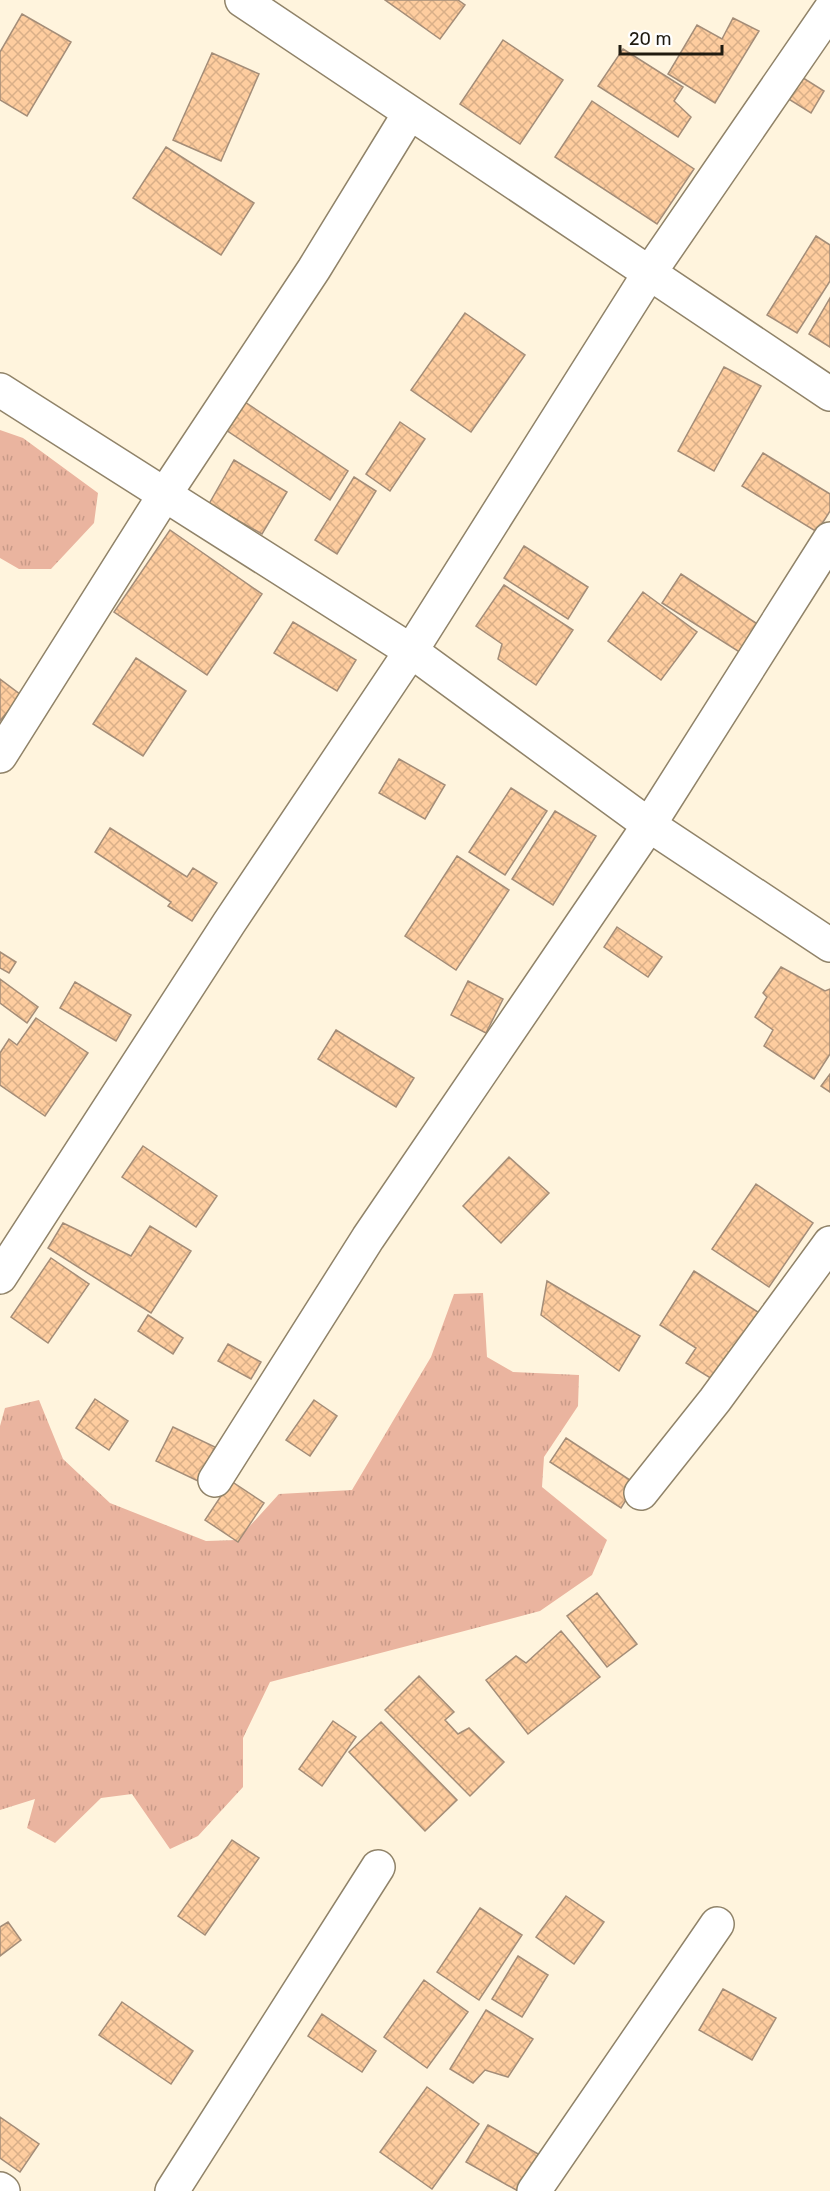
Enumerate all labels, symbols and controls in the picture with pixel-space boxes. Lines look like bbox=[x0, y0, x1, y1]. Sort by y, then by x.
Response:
scale bar bbox=[620, 18, 722, 56]
text: 20 m bbox=[629, 28, 671, 50]

